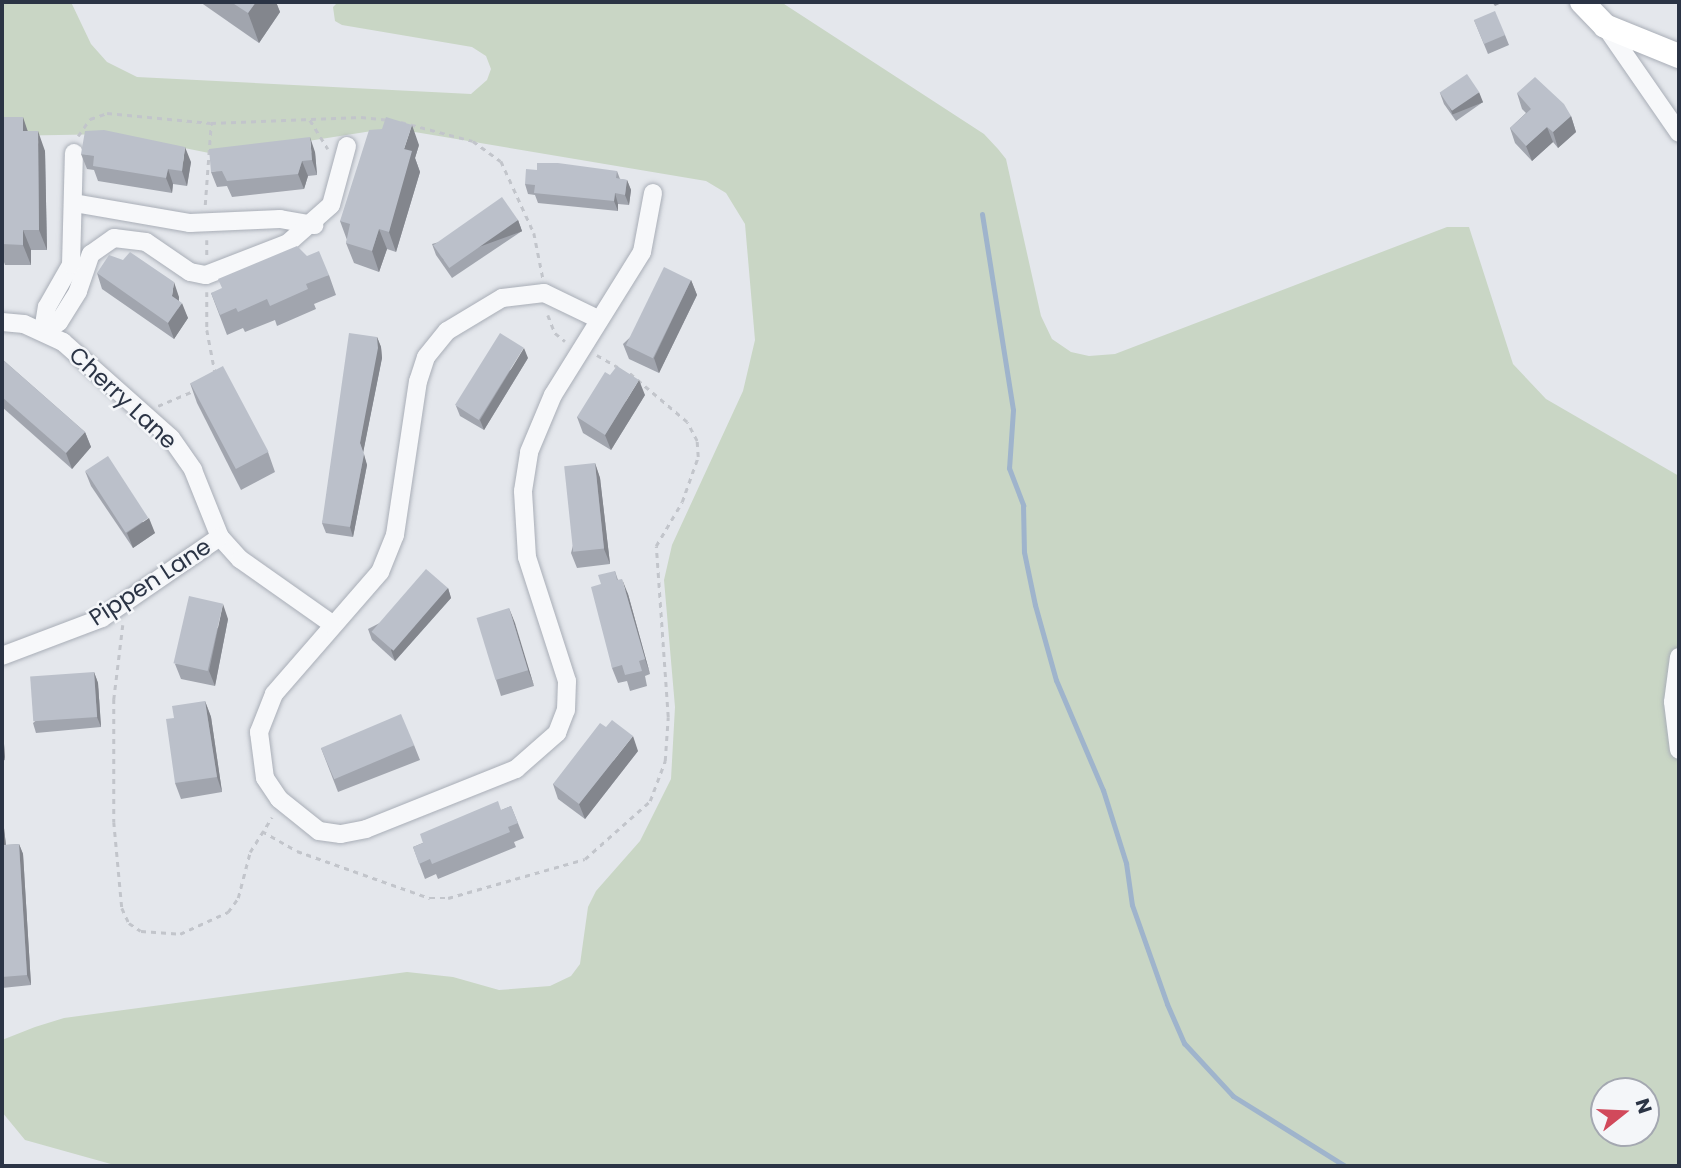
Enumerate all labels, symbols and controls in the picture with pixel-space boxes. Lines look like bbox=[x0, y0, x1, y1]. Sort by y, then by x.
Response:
street label: Cherry Lane bbox=[63, 341, 183, 455]
street label: Pippen Lane bbox=[84, 532, 216, 632]
north arrow bbox=[1590, 1077, 1660, 1147]
text: N bbox=[1628, 1095, 1659, 1117]

